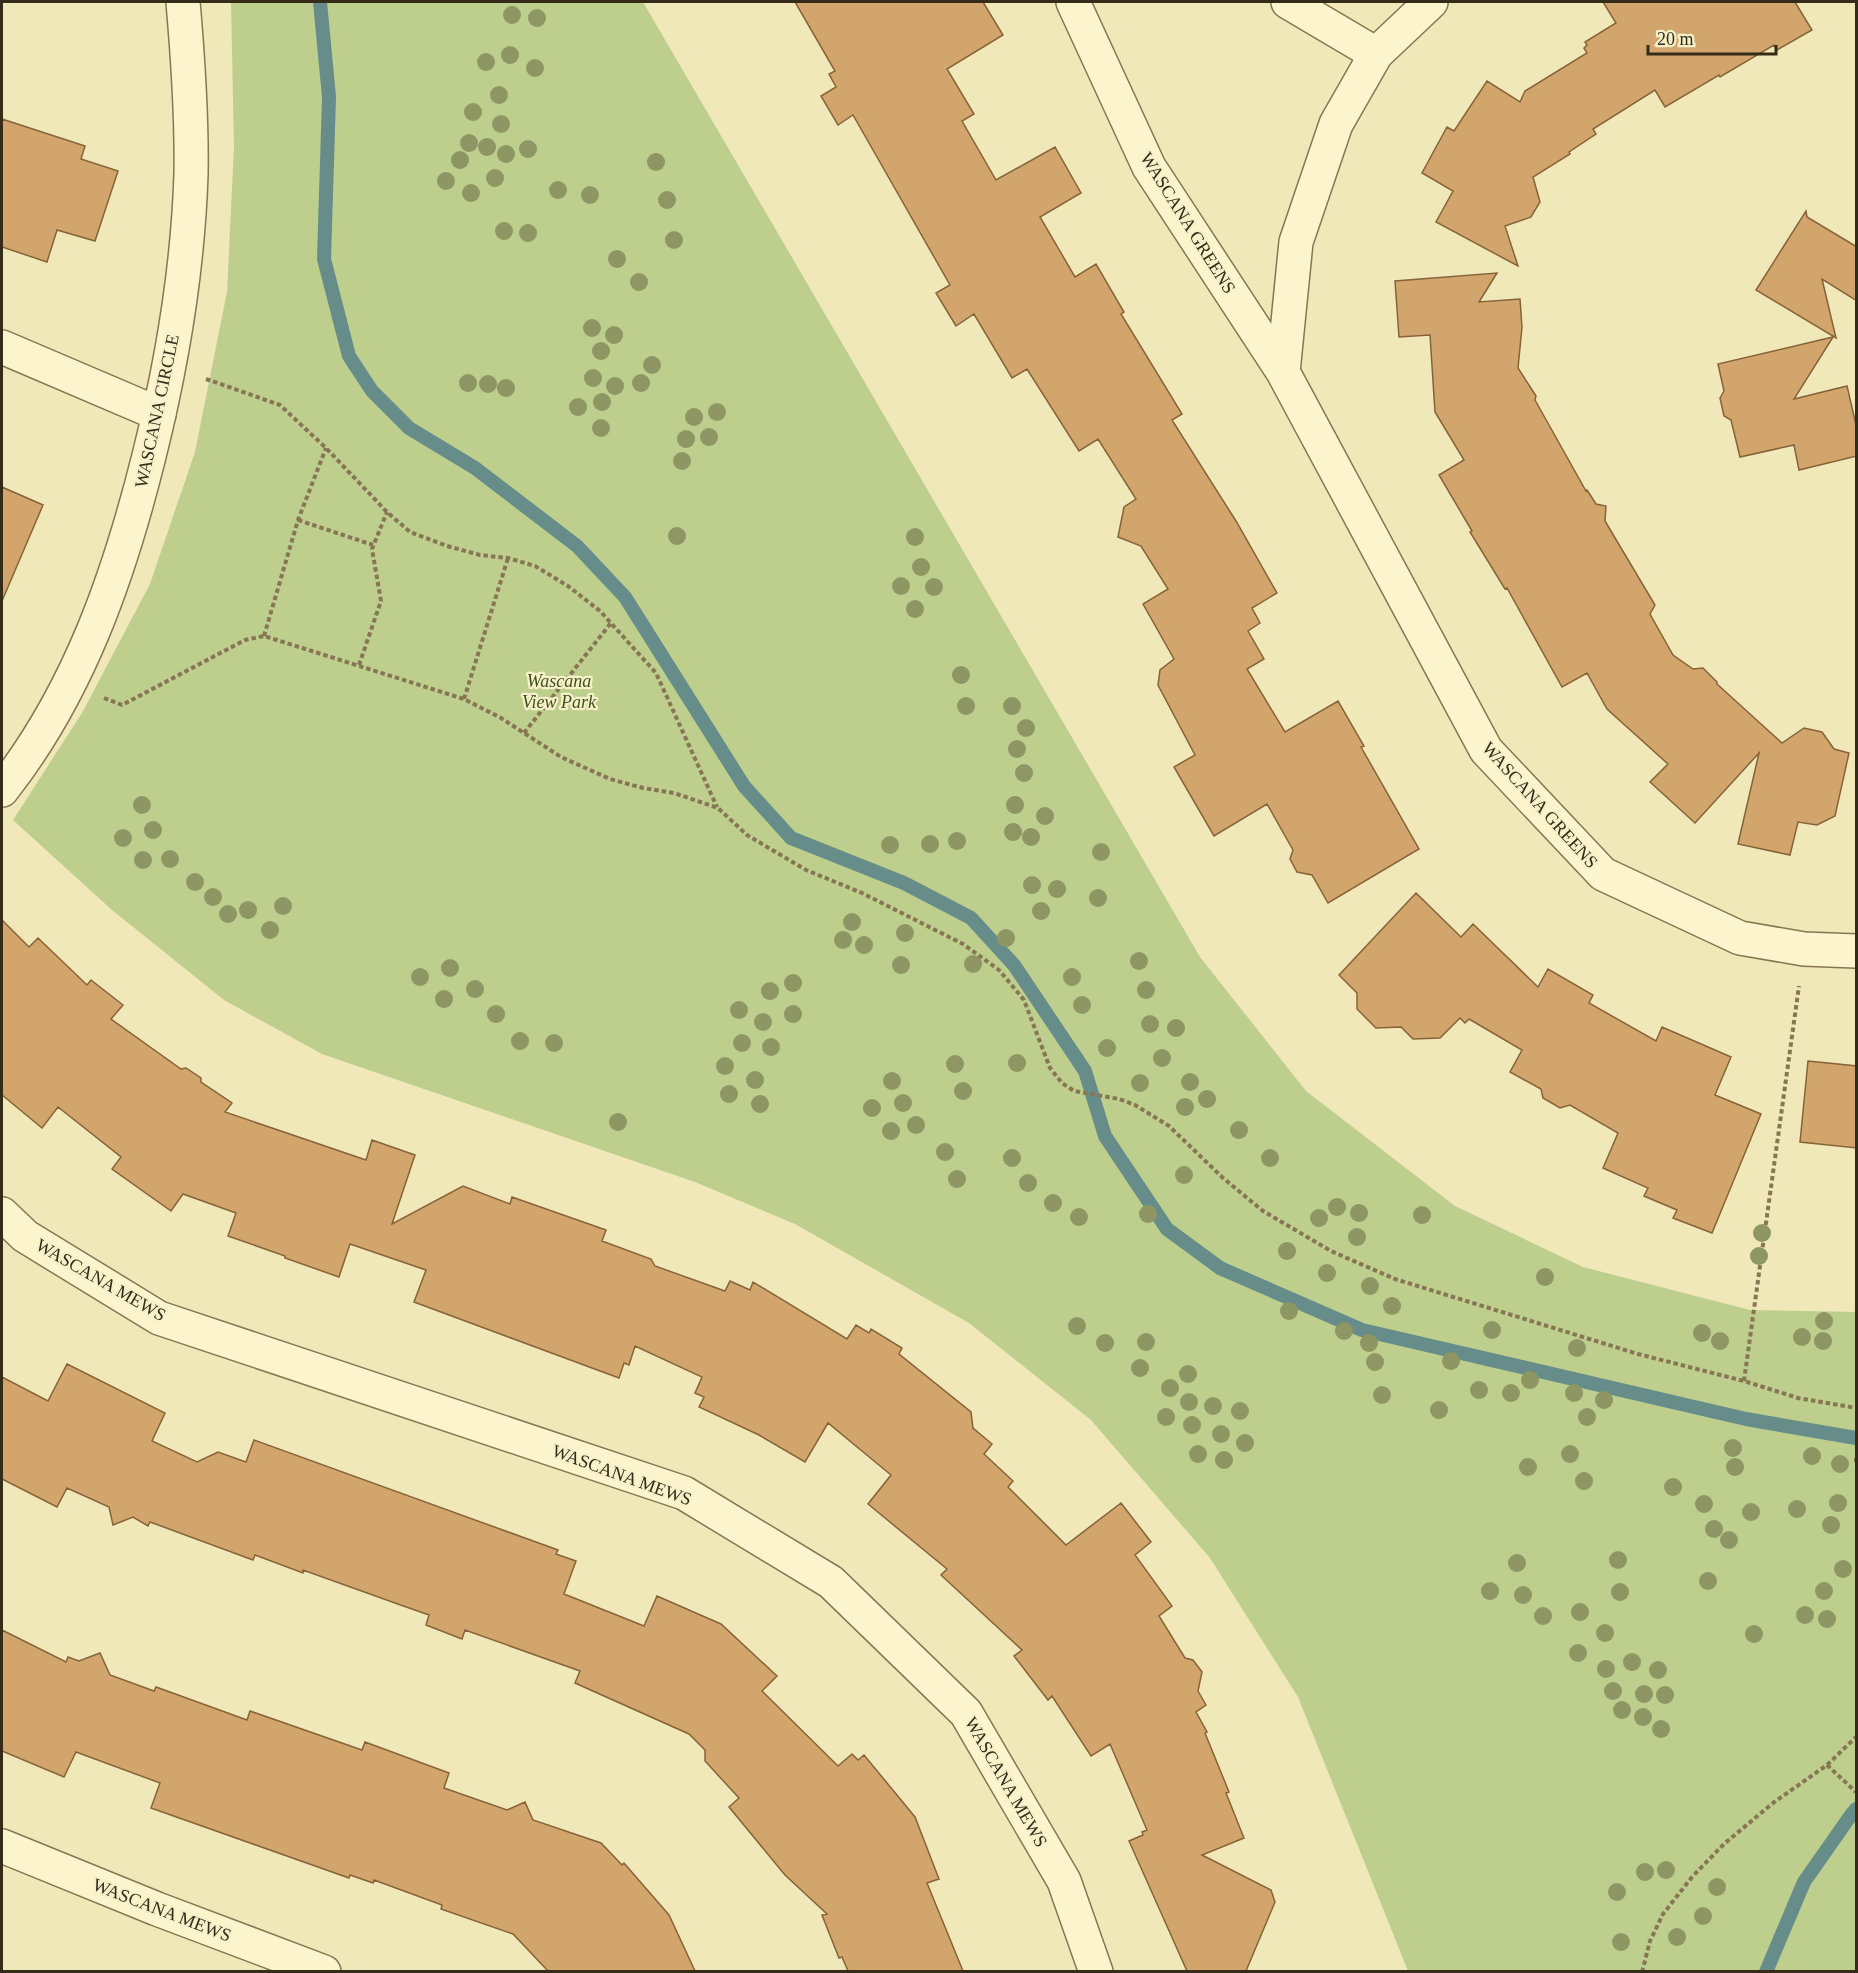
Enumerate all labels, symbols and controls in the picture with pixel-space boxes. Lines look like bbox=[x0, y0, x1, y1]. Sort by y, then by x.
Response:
scale bar bbox=[1648, 18, 1776, 56]
text: 20 m bbox=[1657, 29, 1694, 49]
street label: WASCANA GREENS bbox=[1136, 149, 1240, 297]
street label: WASCANA CIRCLE bbox=[131, 332, 183, 490]
park label: Wascana View Park bbox=[522, 671, 597, 712]
street label: WASCANA GREENS bbox=[1478, 738, 1602, 872]
street label: WASCANA MEWS bbox=[33, 1235, 169, 1325]
street label: WASCANA MEWS bbox=[550, 1441, 694, 1509]
street label: WASCANA MEWS bbox=[961, 1714, 1051, 1850]
street label: WASCANA MEWS bbox=[90, 1874, 234, 1946]

